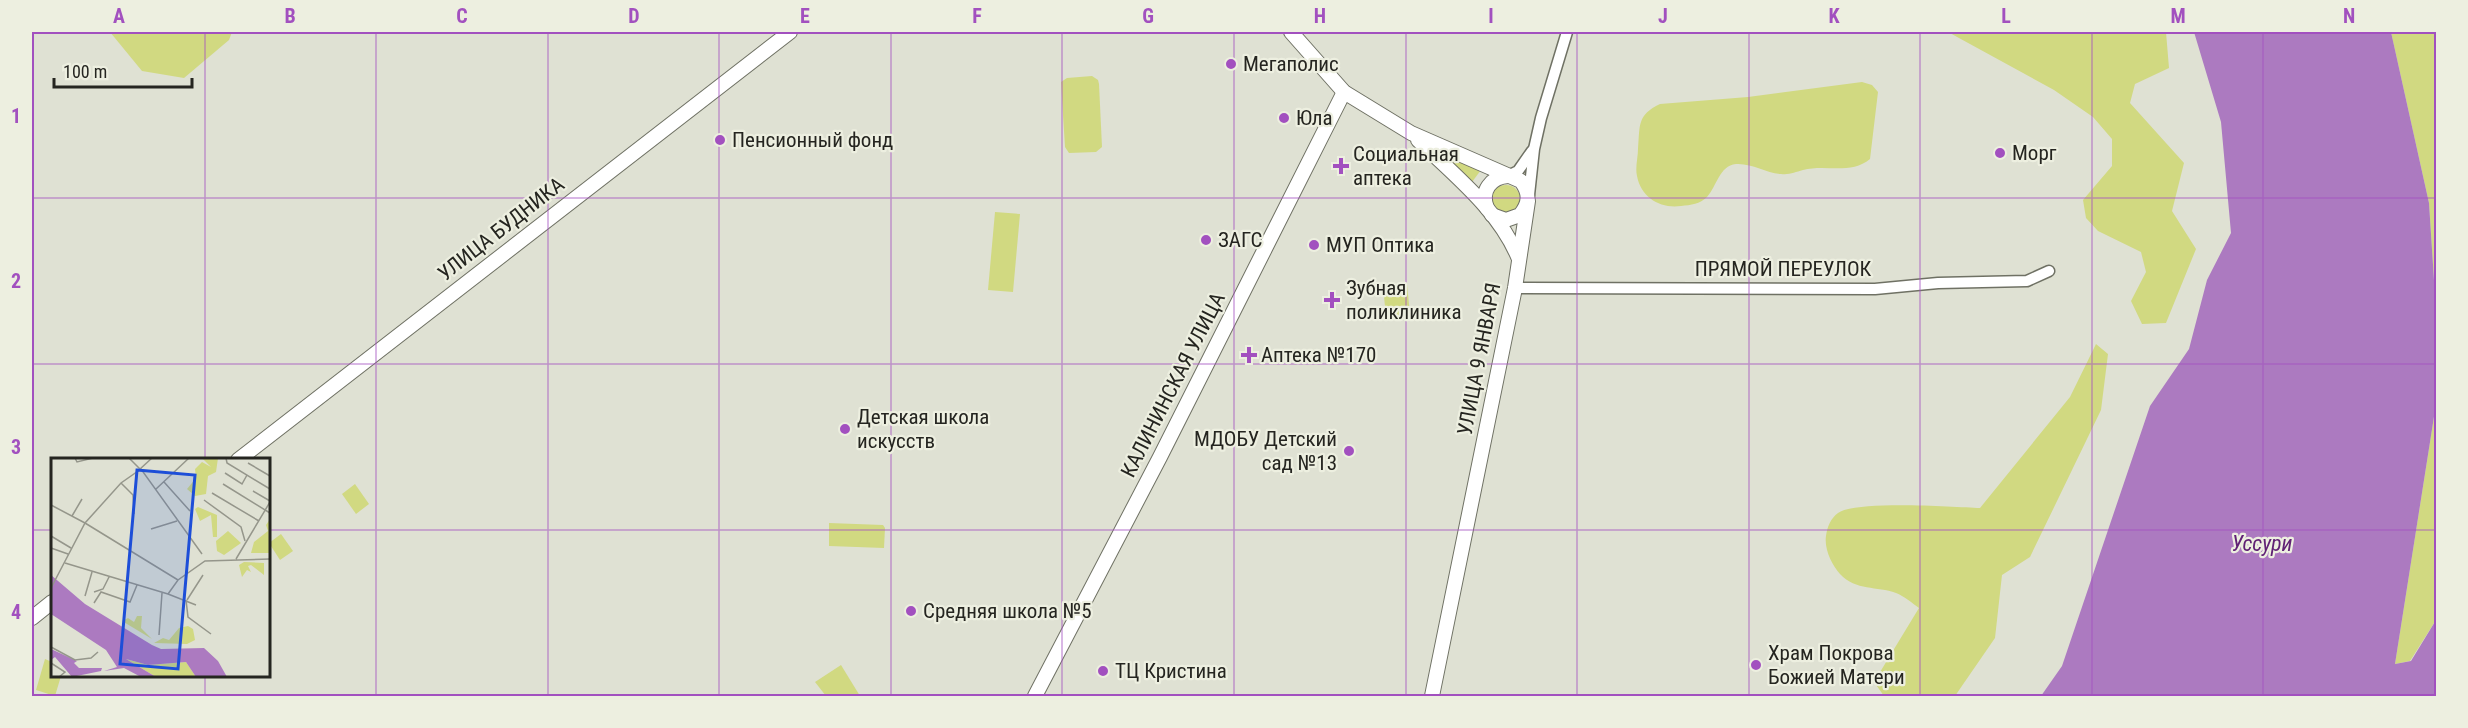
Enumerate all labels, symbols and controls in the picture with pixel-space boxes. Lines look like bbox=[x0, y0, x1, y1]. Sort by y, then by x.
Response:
text: A bbox=[113, 4, 125, 28]
text: B bbox=[284, 4, 296, 28]
text: C bbox=[456, 4, 468, 28]
text: D bbox=[628, 4, 640, 28]
text: E bbox=[800, 4, 810, 28]
text: F bbox=[972, 4, 982, 28]
text: G bbox=[1142, 4, 1154, 28]
text: H bbox=[1314, 4, 1326, 28]
text: I bbox=[1488, 4, 1494, 28]
text: J bbox=[1658, 4, 1668, 28]
text: K bbox=[1828, 4, 1840, 28]
text: L bbox=[2001, 4, 2011, 28]
text: M bbox=[2170, 4, 2186, 28]
text: N bbox=[2343, 4, 2355, 28]
scale bar bbox=[54, 51, 192, 89]
place label: Мегаполис bbox=[1243, 52, 1339, 76]
marker: Мегаполис bbox=[1224, 57, 1238, 71]
text: 100 m bbox=[63, 61, 107, 82]
text: 1 bbox=[11, 104, 21, 128]
place label: Юла bbox=[1296, 106, 1333, 130]
marker: Юла bbox=[1277, 111, 1291, 125]
place label: Пенсионный фонд bbox=[732, 128, 893, 152]
marker: Пенсионный фонд bbox=[713, 133, 727, 147]
place label: Морг bbox=[2012, 141, 2057, 165]
place label: Социальная аптека bbox=[1353, 142, 1459, 190]
marker: Морг bbox=[1993, 146, 2007, 160]
marker: Социальная аптека bbox=[1334, 159, 1348, 173]
street label: УЛИЦА БУДНИКА bbox=[433, 172, 569, 286]
place label: ЗАГС bbox=[1218, 228, 1262, 252]
marker: ЗАГС bbox=[1199, 233, 1213, 247]
place label: МУП Оптика bbox=[1326, 233, 1434, 257]
marker: МУП Оптика bbox=[1307, 238, 1321, 252]
street label: ПРЯМОЙ ПЕРЕУЛОК bbox=[1695, 257, 1872, 281]
text: 2 bbox=[11, 269, 21, 293]
place label: Зубная поликлиника bbox=[1346, 276, 1462, 324]
street label: УЛИЦА 9 ЯНВАРЯ bbox=[1452, 281, 1506, 437]
street label: КАЛИНИНСКАЯ УЛИЦА bbox=[1116, 289, 1230, 481]
marker: Зубная поликлиника bbox=[1323, 291, 1341, 309]
place label: Аптека №170 bbox=[1261, 343, 1376, 367]
marker: Аптека №170 bbox=[1242, 348, 1256, 362]
place label: Детская школа искусств bbox=[857, 405, 989, 453]
marker: Детская школа искусств bbox=[838, 422, 852, 436]
place label: МДОБУ Детский сад №13 bbox=[1194, 427, 1337, 475]
text: 3 bbox=[11, 435, 21, 459]
marker: МДОБУ Детский сад №13 bbox=[1342, 444, 1356, 458]
inset map bbox=[51, 458, 270, 677]
water label: Уссури bbox=[2232, 531, 2293, 556]
place label: Средняя школа №5 bbox=[923, 599, 1092, 623]
text: 4 bbox=[11, 600, 21, 624]
marker: Средняя школа №5 bbox=[904, 604, 918, 618]
place label: Храм Покрова Божией Матери bbox=[1768, 641, 1905, 689]
marker: Храм Покрова Божией Матери bbox=[1749, 658, 1763, 672]
place label: ТЦ Кристина bbox=[1115, 659, 1227, 683]
marker: ТЦ Кристина bbox=[1096, 664, 1110, 678]

